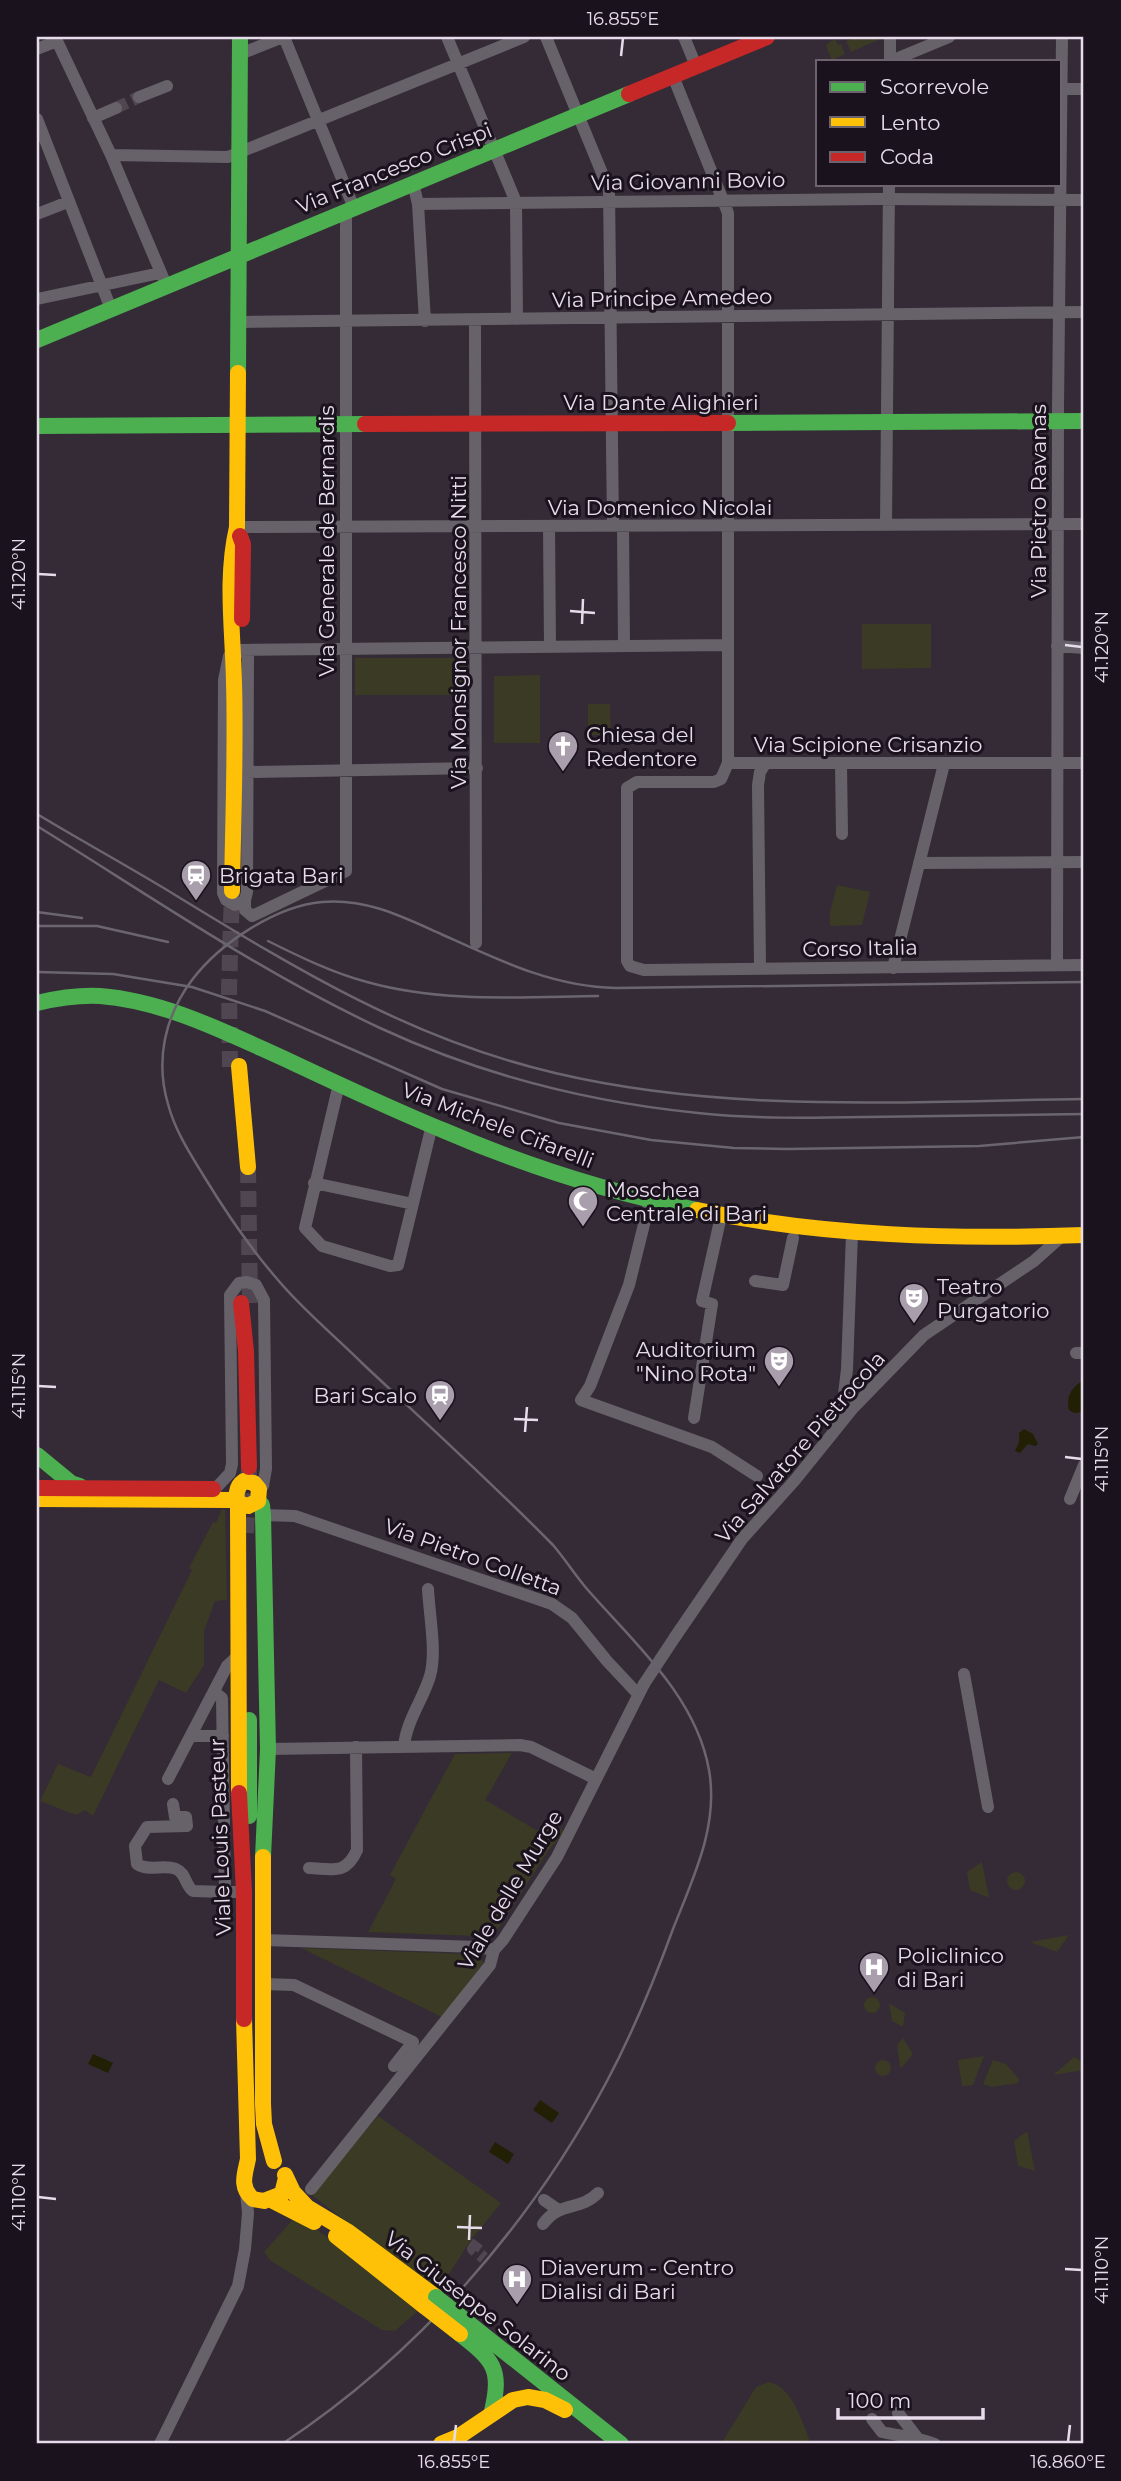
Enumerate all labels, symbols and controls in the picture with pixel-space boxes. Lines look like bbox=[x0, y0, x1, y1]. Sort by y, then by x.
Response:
text: 16.855°E bbox=[587, 8, 659, 30]
legend bbox=[816, 60, 1062, 186]
text: Scorrevole bbox=[880, 74, 989, 99]
text: Lento bbox=[880, 110, 940, 135]
street label: Via Francesco Crispi bbox=[292, 117, 496, 219]
text: Coda bbox=[880, 144, 934, 169]
street label: Via Giovanni Bovio bbox=[591, 167, 785, 195]
street label: Via Principe Amedeo bbox=[552, 284, 772, 312]
street label: Via Dante Alighieri bbox=[563, 390, 759, 415]
street label: Via Pietro Ravanas bbox=[1026, 404, 1051, 598]
street label: Via Generale de Bernardis bbox=[314, 405, 339, 677]
street label: Via Monsignor Francesco Nitti bbox=[446, 475, 471, 789]
street label: Via Domenico Nicolai bbox=[548, 495, 772, 520]
text: 41.120°N bbox=[8, 538, 30, 610]
text: 41.120°N bbox=[1091, 611, 1113, 683]
place label: Chiesa del Redentore bbox=[586, 722, 697, 771]
church icon: Chiesa del Redentore bbox=[546, 729, 580, 773]
street label: Via Scipione Crisanzio bbox=[754, 732, 982, 757]
station icon: Brigata Bari bbox=[179, 858, 213, 902]
place label: Brigata Bari bbox=[219, 863, 344, 888]
street label: Corso Italia bbox=[802, 934, 918, 962]
street label: Via Michele Cifarelli bbox=[399, 1077, 597, 1173]
place label: Moschea Centrale di Bari bbox=[606, 1177, 767, 1226]
mosque icon: Moschea Centrale di Bari bbox=[566, 1184, 600, 1228]
place label: Teatro Purgatorio bbox=[937, 1274, 1050, 1323]
theatre icon: Teatro Purgatorio bbox=[897, 1281, 931, 1325]
place label: Auditorium "Nino Rota" bbox=[636, 1337, 756, 1386]
theatre icon: Auditorium "Nino Rota" bbox=[762, 1344, 796, 1388]
street label: Via Salvatore Pietrocola bbox=[710, 1346, 890, 1548]
text: 41.115°N bbox=[8, 1353, 30, 1419]
station icon: Bari Scalo bbox=[423, 1378, 457, 1422]
place label: Bari Scalo bbox=[313, 1383, 417, 1408]
text: 41.115°N bbox=[1091, 1426, 1113, 1492]
street label: Via Pietro Colletta bbox=[381, 1513, 565, 1601]
street label: Viale Louis Pasteur bbox=[204, 1738, 236, 1936]
street label: Viale delle Murge bbox=[452, 1806, 568, 1974]
place label: Policlinico di Bari bbox=[897, 1943, 1004, 1992]
hospital icon: Policlinico di Bari bbox=[857, 1950, 891, 1994]
text: 41.110°N bbox=[8, 2163, 30, 2231]
street label: Via Giuseppe Solarino bbox=[380, 2226, 576, 2386]
text: 41.110°N bbox=[1091, 2236, 1113, 2304]
place label: Diaverum - Centro Dialisi di Bari bbox=[540, 2255, 734, 2304]
hospital icon: Diaverum - Centro Dialisi di Bari bbox=[500, 2262, 534, 2306]
scale bar bbox=[838, 2376, 983, 2420]
text: 100 m bbox=[848, 2388, 911, 2413]
text: 16.855°E bbox=[418, 2451, 490, 2473]
text: 16.860°E bbox=[1030, 2451, 1106, 2473]

